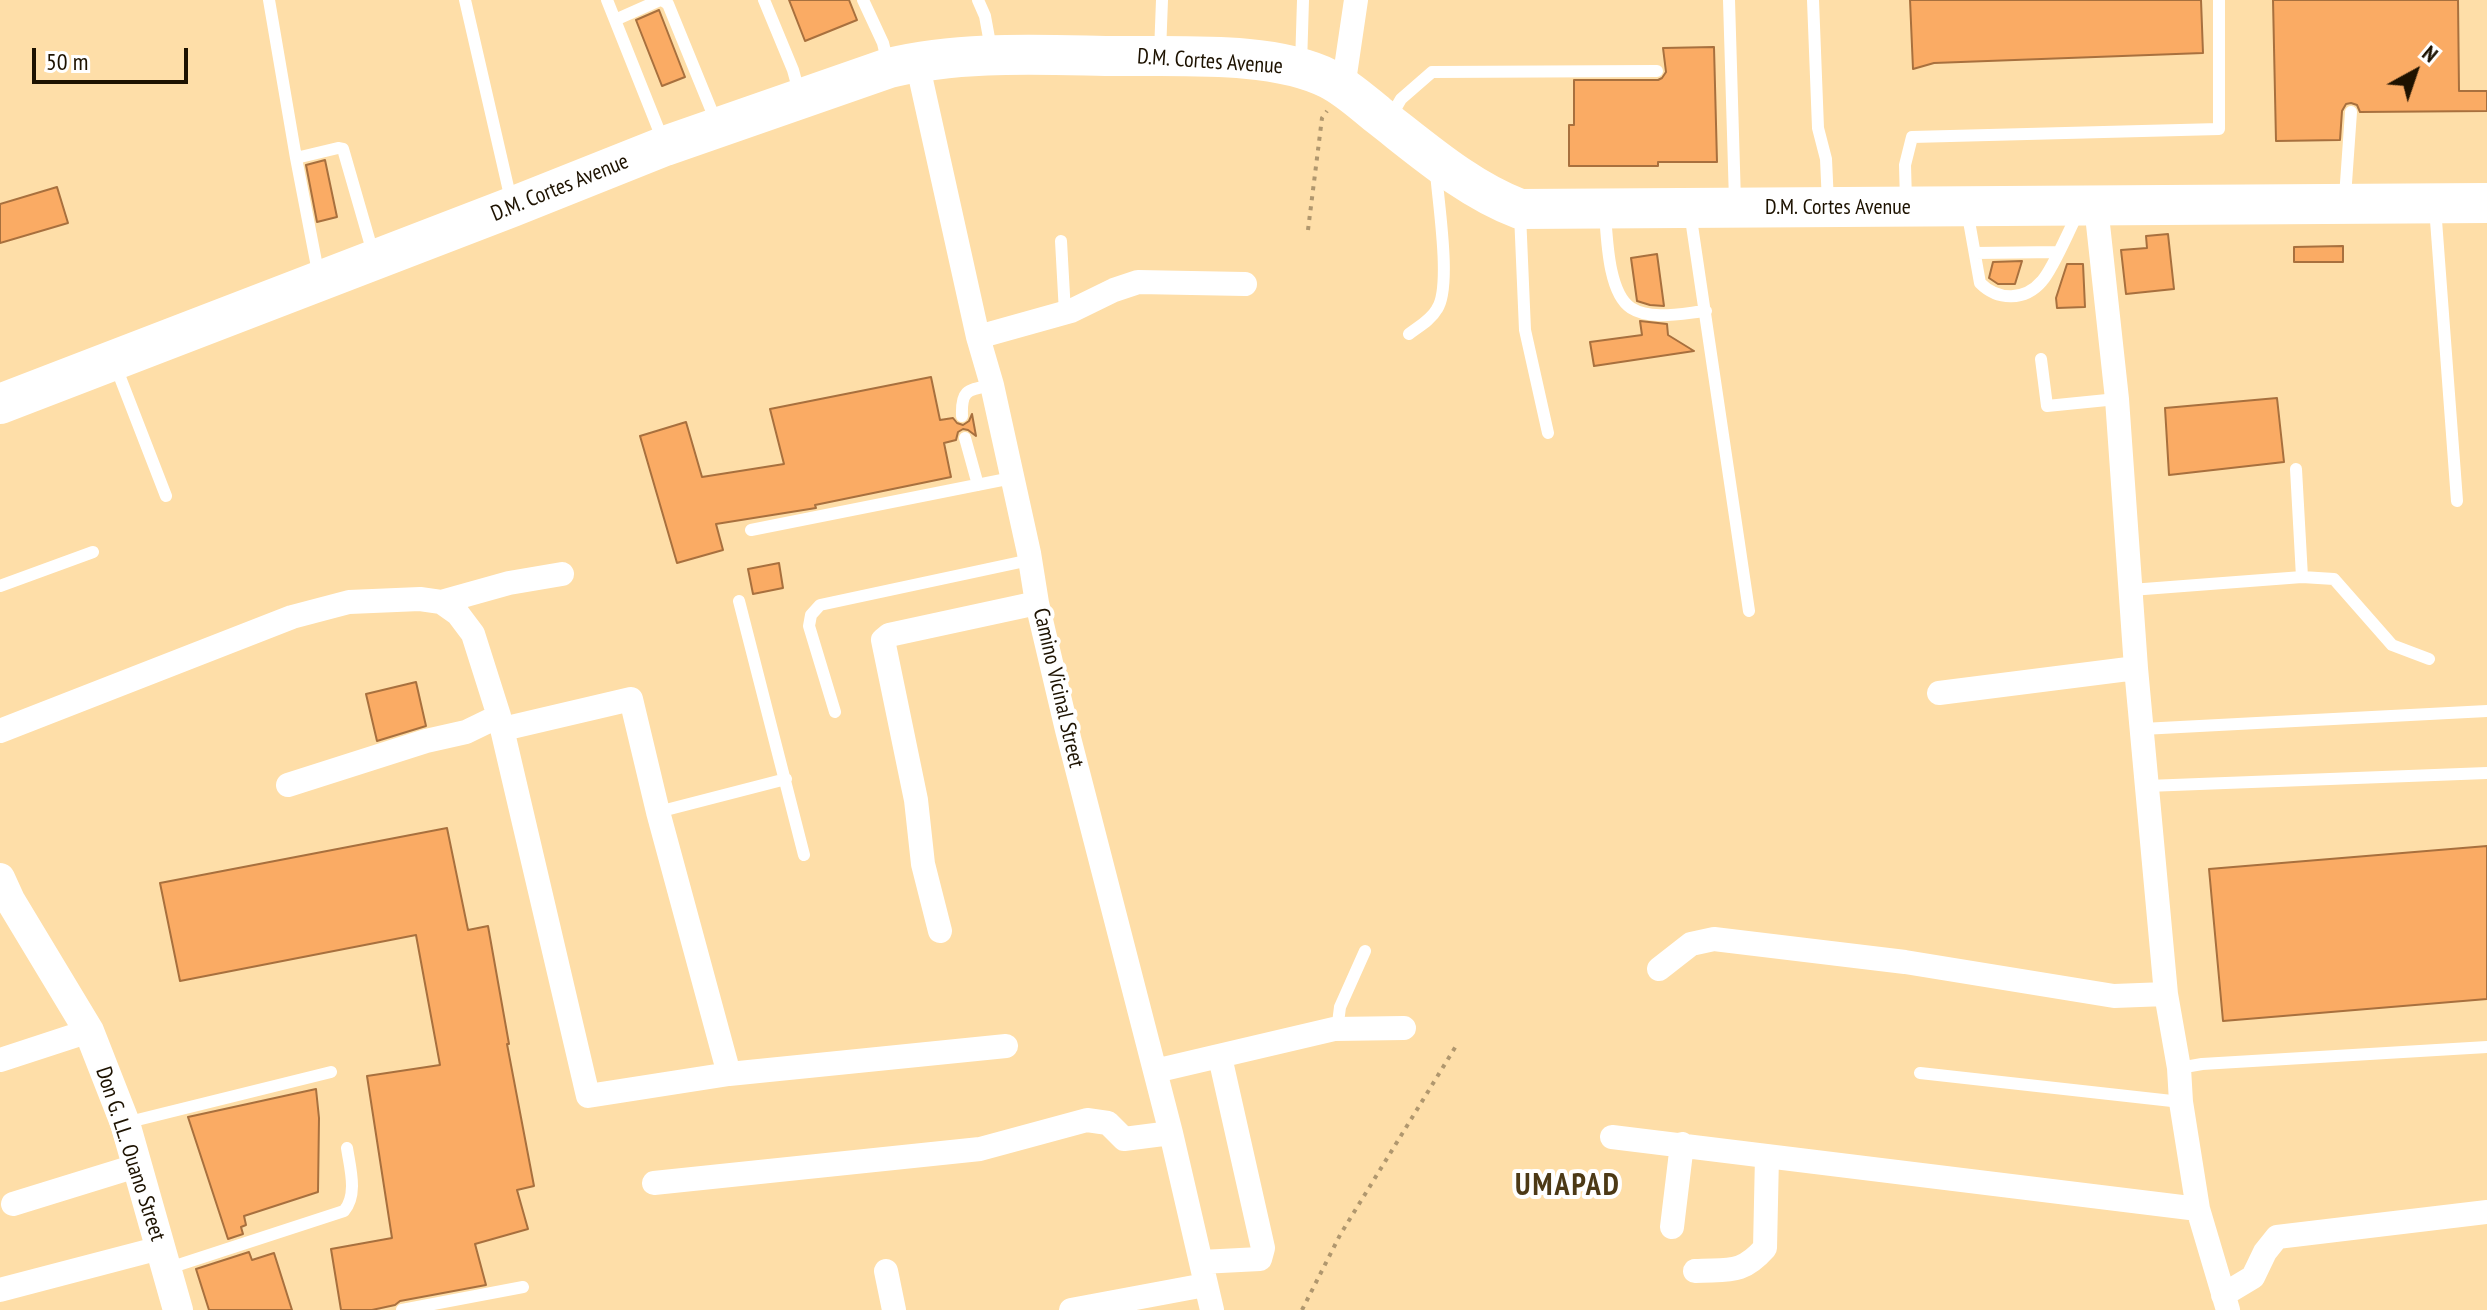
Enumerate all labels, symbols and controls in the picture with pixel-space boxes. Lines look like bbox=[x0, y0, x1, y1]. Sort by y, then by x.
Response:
scale bar bbox=[36, 32, 192, 82]
north arrow bbox=[2375, 32, 2455, 112]
text: N bbox=[2417, 39, 2444, 68]
street label: D.M. Cortes Avenue bbox=[1136, 44, 1284, 80]
text: 50 m bbox=[46, 46, 88, 77]
street label: D.M. Cortes Avenue bbox=[487, 148, 633, 228]
street label: D.M. Cortes Avenue bbox=[1765, 195, 1911, 221]
street label: Camino Vicinal Street bbox=[1027, 606, 1089, 770]
street label: Don G. LL. Ouano Street bbox=[89, 1064, 171, 1244]
district label: UMAPAD bbox=[1515, 1168, 1621, 1204]

